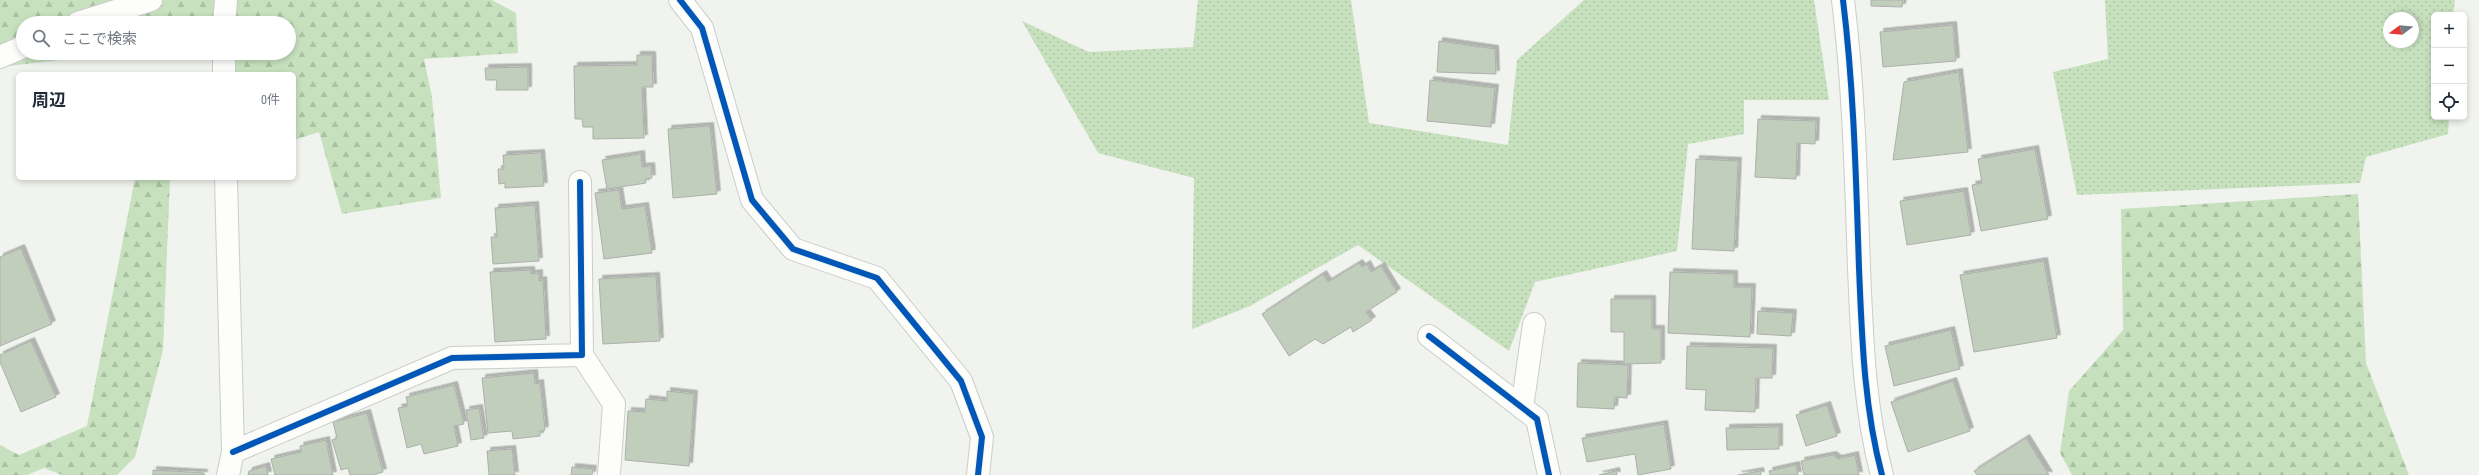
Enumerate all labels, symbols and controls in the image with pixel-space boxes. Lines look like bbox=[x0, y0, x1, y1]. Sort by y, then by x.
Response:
north arrow bbox=[2383, 12, 2419, 48]
map controls bbox=[2431, 12, 2467, 120]
button: + bbox=[2431, 12, 2467, 48]
search box bbox=[16, 16, 296, 60]
icon: search bbox=[30, 27, 52, 49]
text: ここで検索 bbox=[62, 28, 137, 49]
button: − bbox=[2431, 48, 2467, 84]
button: locate bbox=[2431, 84, 2467, 120]
text: 周辺 bbox=[32, 88, 66, 111]
text: 0件 bbox=[261, 91, 280, 108]

